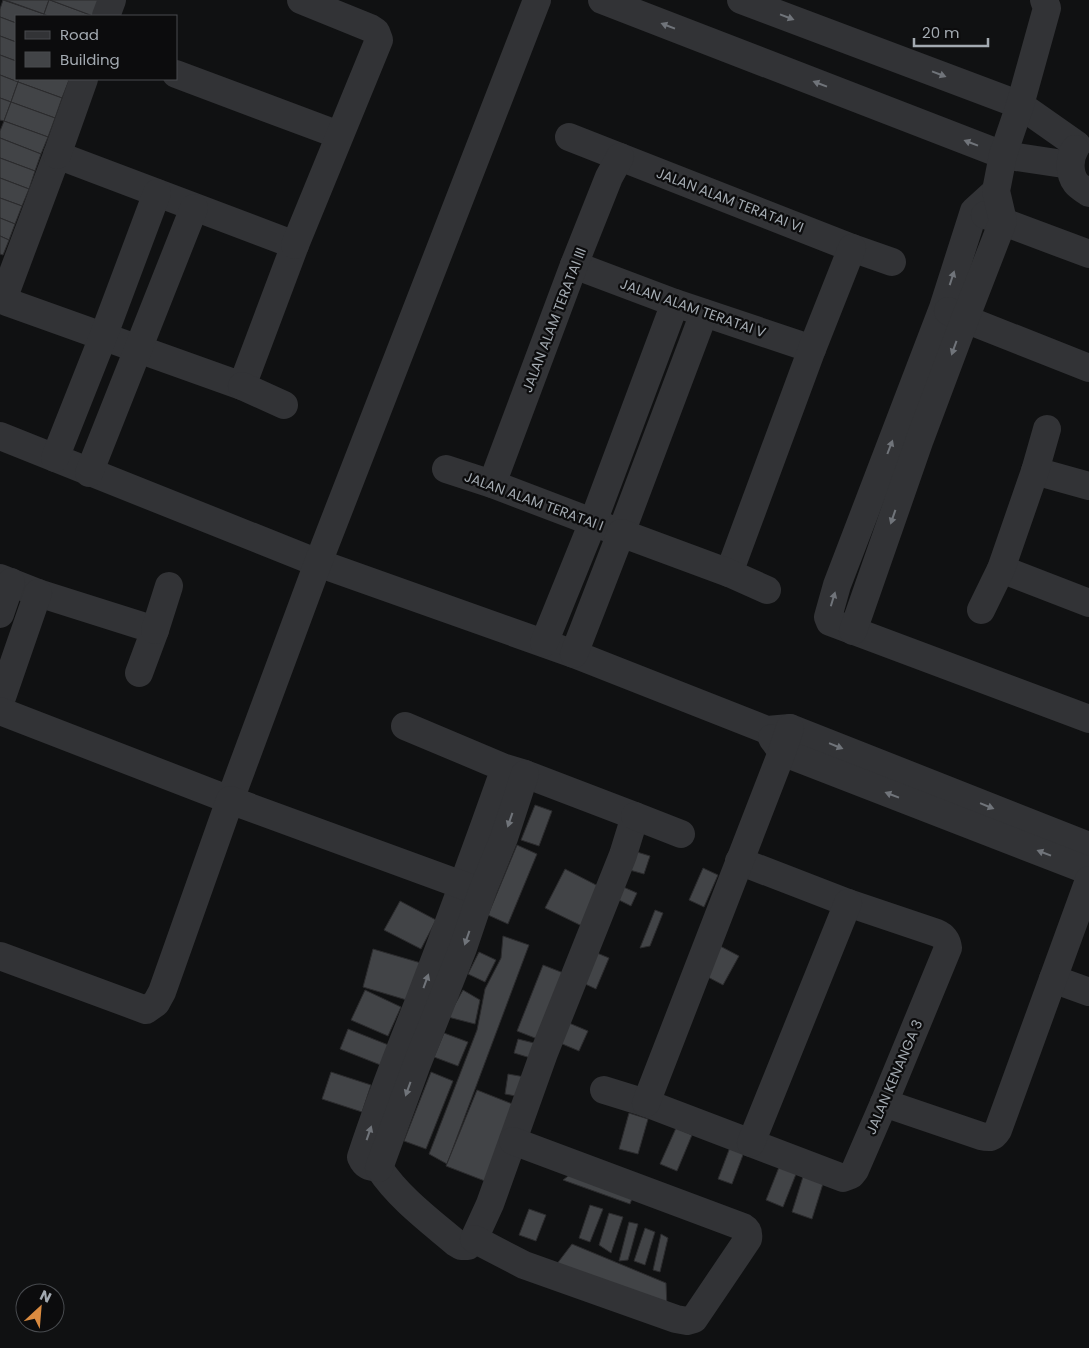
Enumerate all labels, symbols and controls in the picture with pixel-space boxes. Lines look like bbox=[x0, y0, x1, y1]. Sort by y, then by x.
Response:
one-way arrow bbox=[780, 13, 795, 21]
legend bbox=[15, 15, 178, 80]
scale bar bbox=[914, 15, 988, 47]
one-way arrow bbox=[660, 22, 675, 30]
text: 20 m bbox=[922, 22, 960, 43]
text: Road bbox=[60, 24, 99, 45]
text: Building bbox=[60, 49, 120, 70]
one-way arrow bbox=[932, 70, 947, 78]
one-way arrow bbox=[812, 80, 827, 88]
one-way arrow bbox=[964, 139, 979, 146]
street label: JALAN ALAM TERATAI VI bbox=[653, 163, 807, 237]
street label: JALAN ALAM TERATAI III bbox=[517, 245, 591, 395]
one-way arrow bbox=[949, 271, 957, 286]
street label: JALAN ALAM TERATAI V bbox=[617, 274, 769, 343]
one-way arrow bbox=[950, 341, 958, 356]
one-way arrow bbox=[886, 439, 894, 454]
street label: JALAN ALAM TERATAI I bbox=[462, 466, 606, 536]
one-way arrow bbox=[888, 510, 896, 525]
one-way arrow bbox=[830, 592, 837, 607]
one-way arrow bbox=[828, 743, 843, 750]
one-way arrow bbox=[885, 790, 899, 798]
one-way arrow bbox=[979, 803, 994, 810]
one-way arrow bbox=[506, 813, 513, 828]
one-way arrow bbox=[1036, 849, 1051, 856]
one-way arrow bbox=[462, 931, 470, 946]
one-way arrow bbox=[423, 974, 431, 988]
street label: JALAN KENANGA 3 bbox=[861, 1017, 927, 1137]
one-way arrow bbox=[403, 1082, 411, 1097]
one-way arrow bbox=[365, 1125, 373, 1140]
north arrow bbox=[15, 1283, 65, 1333]
text: N bbox=[37, 1285, 55, 1308]

